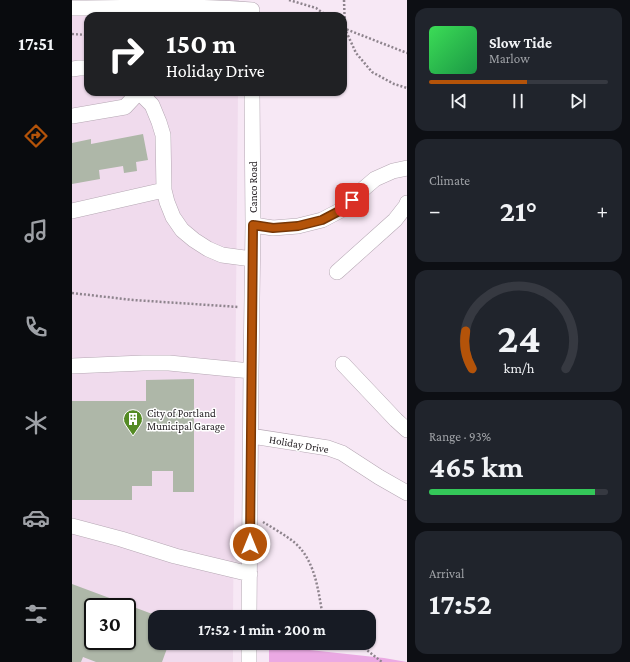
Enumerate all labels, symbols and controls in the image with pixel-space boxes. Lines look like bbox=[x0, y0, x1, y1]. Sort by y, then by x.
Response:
icon: right bbox=[100, 28, 152, 80]
text: 150 m bbox=[166, 28, 236, 59]
text: 17:51 bbox=[18, 34, 54, 54]
text: Slow Tide bbox=[489, 35, 552, 51]
text: Marlow bbox=[489, 51, 530, 66]
text: Holiday Drive bbox=[166, 61, 265, 81]
icon: previous bbox=[448, 90, 470, 112]
icon: pause bbox=[507, 90, 529, 112]
icon: next bbox=[567, 90, 589, 112]
icon: directions bbox=[22, 122, 50, 150]
street label: Canco Road bbox=[247, 161, 259, 213]
text: Climate bbox=[429, 173, 470, 188]
pin bbox=[335, 183, 369, 217]
icon: arrive bbox=[341, 189, 363, 211]
text: 21° bbox=[500, 194, 537, 227]
text: − bbox=[429, 198, 441, 223]
text: + bbox=[596, 198, 608, 223]
icon: music bbox=[22, 217, 50, 245]
icon: phone bbox=[22, 313, 50, 341]
text: 24 bbox=[497, 315, 540, 361]
text: km/h bbox=[503, 360, 534, 376]
place label: City of Portland Municipal Garage bbox=[147, 407, 225, 433]
building icon: City of Portland Municipal Garage bbox=[122, 408, 144, 436]
icon: climate bbox=[22, 409, 50, 437]
text: Range · 93% bbox=[429, 429, 491, 444]
street label: Holiday Drive bbox=[268, 433, 330, 456]
text: 465 km bbox=[429, 450, 523, 483]
icon: car bbox=[22, 504, 50, 532]
position arrow bbox=[229, 523, 271, 565]
text: Arrival bbox=[429, 566, 464, 581]
text: 17:52 bbox=[429, 587, 492, 620]
speed limit sign: 30 bbox=[84, 598, 136, 650]
icon: filters bbox=[22, 600, 50, 628]
text: 17:52 · 1 min · 200 m bbox=[198, 622, 326, 638]

